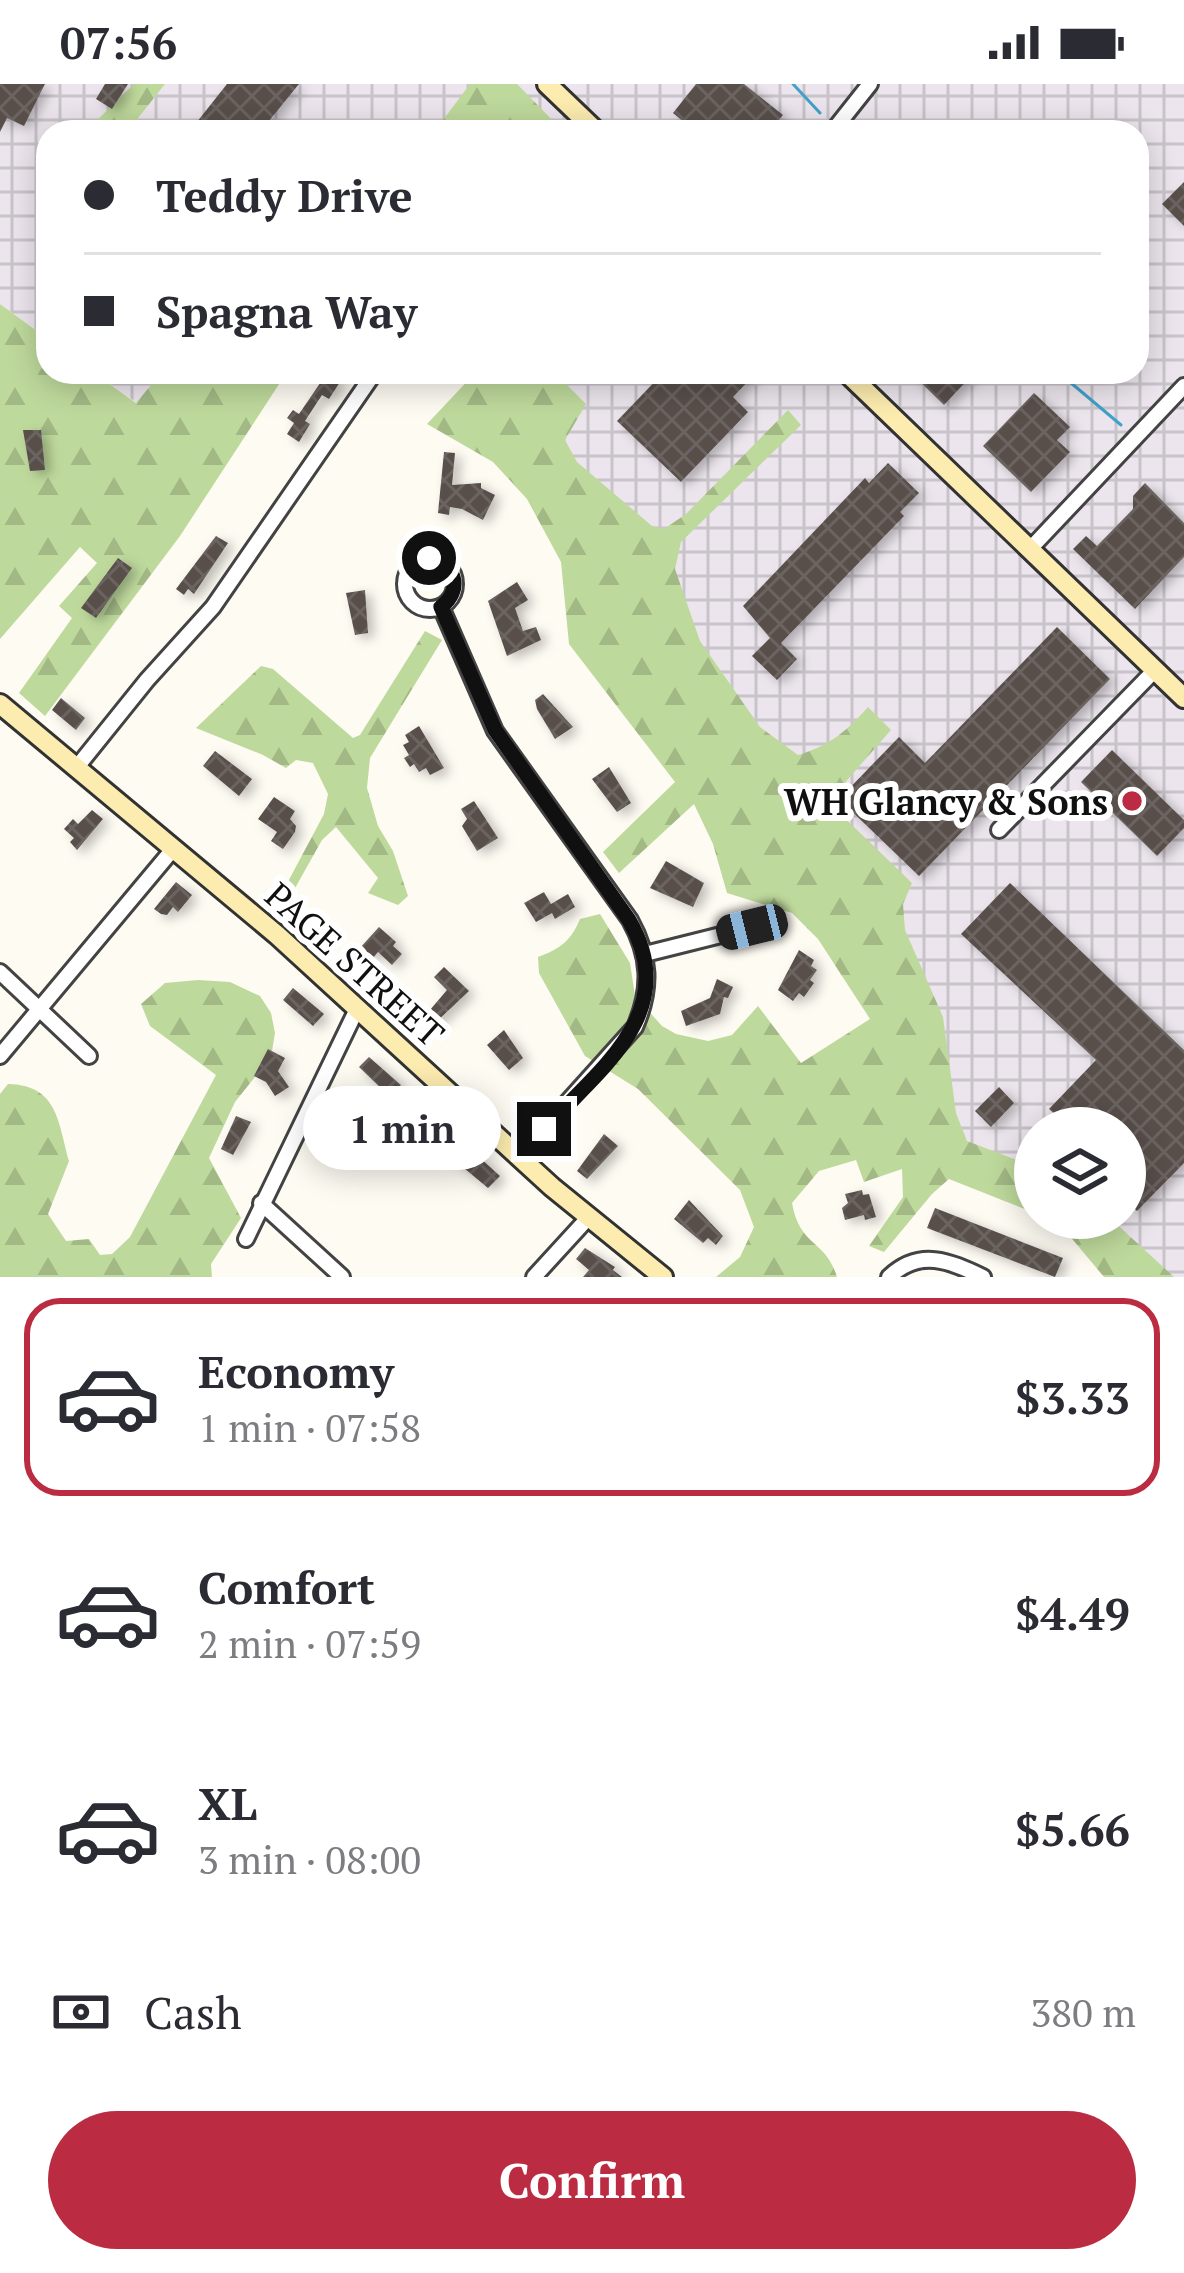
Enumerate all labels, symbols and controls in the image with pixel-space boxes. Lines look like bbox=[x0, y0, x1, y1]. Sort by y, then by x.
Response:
text: 07:56 bbox=[60, 12, 177, 72]
text: Teddy Drive bbox=[156, 165, 413, 225]
text: Spagna Way bbox=[156, 281, 417, 341]
route start bbox=[402, 531, 456, 585]
place label: WH Glancy & Sons bbox=[784, 778, 1108, 825]
marker: WH Glancy & Sons bbox=[1119, 788, 1145, 814]
street label: PAGE STREET bbox=[256, 871, 454, 1057]
car bbox=[713, 901, 791, 953]
callout: 1 min bbox=[304, 1087, 502, 1171]
text: 1 min bbox=[349, 1102, 455, 1154]
route end bbox=[517, 1102, 571, 1156]
map controls bbox=[1014, 1107, 1146, 1239]
button: layers bbox=[1014, 1107, 1146, 1239]
text: Economy bbox=[198, 1341, 394, 1401]
icon: car bbox=[54, 1343, 162, 1451]
text: $3.33 bbox=[1015, 1367, 1130, 1427]
text: 1 min · 07:58 bbox=[198, 1401, 421, 1453]
text: Comfort bbox=[198, 1557, 375, 1617]
icon: car bbox=[54, 1559, 162, 1667]
text: $4.49 bbox=[1015, 1583, 1130, 1643]
text: 2 min · 07:59 bbox=[198, 1617, 421, 1669]
text: XL bbox=[198, 1773, 257, 1833]
icon: car bbox=[54, 1775, 162, 1883]
text: $5.66 bbox=[1015, 1799, 1130, 1859]
text: 3 min · 08:00 bbox=[198, 1833, 421, 1885]
icon: cash bbox=[48, 1979, 114, 2045]
text: Cash bbox=[144, 1982, 242, 2042]
text: 380 m bbox=[1031, 1986, 1136, 2038]
button: Confirm bbox=[48, 2111, 1136, 2249]

